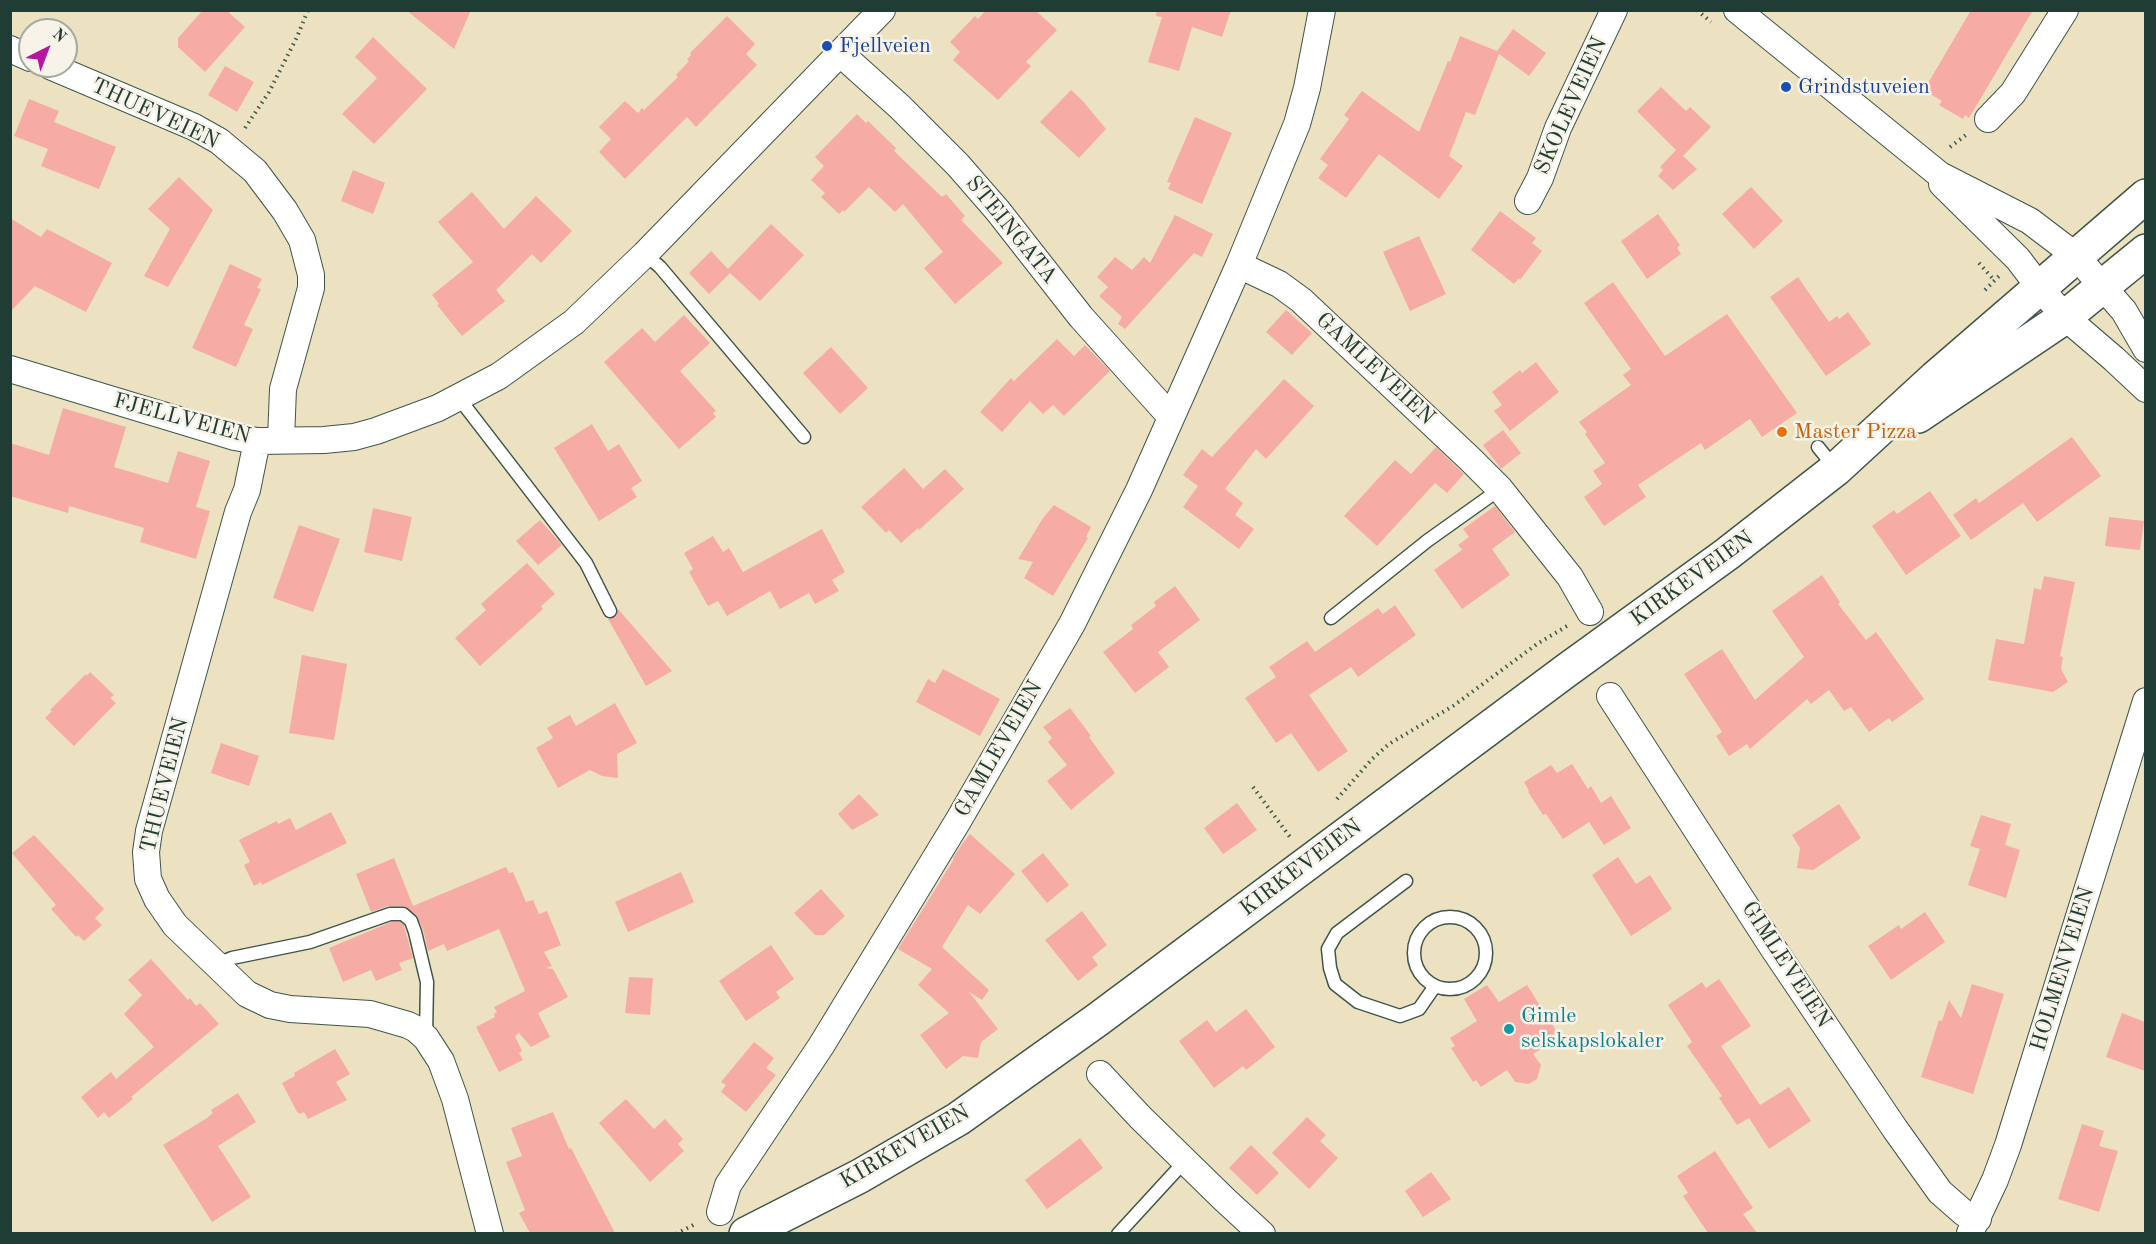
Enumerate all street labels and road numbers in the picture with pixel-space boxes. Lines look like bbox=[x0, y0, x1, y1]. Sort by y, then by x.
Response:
street label: SKOLEVEIEN bbox=[1529, 33, 1613, 179]
street label: THUEVEIEN bbox=[87, 73, 223, 155]
street label: STEINGATA bbox=[960, 171, 1062, 289]
street label: GAMLEVEIEN bbox=[1310, 307, 1440, 431]
street label: FJELLVEIEN bbox=[110, 388, 254, 450]
street label: KIRKEVEIEN bbox=[1625, 525, 1759, 633]
street label: GAMLEVEIEN bbox=[949, 676, 1049, 822]
street label: THUEVEIEN bbox=[135, 715, 195, 855]
street label: KIRKEVEIEN bbox=[1235, 814, 1367, 922]
street label: HOLMENVEIEN bbox=[2025, 883, 2101, 1055]
street label: GIMLEVEIEN bbox=[1735, 897, 1837, 1033]
street label: KIRKEVEIEN bbox=[835, 1099, 975, 1195]

